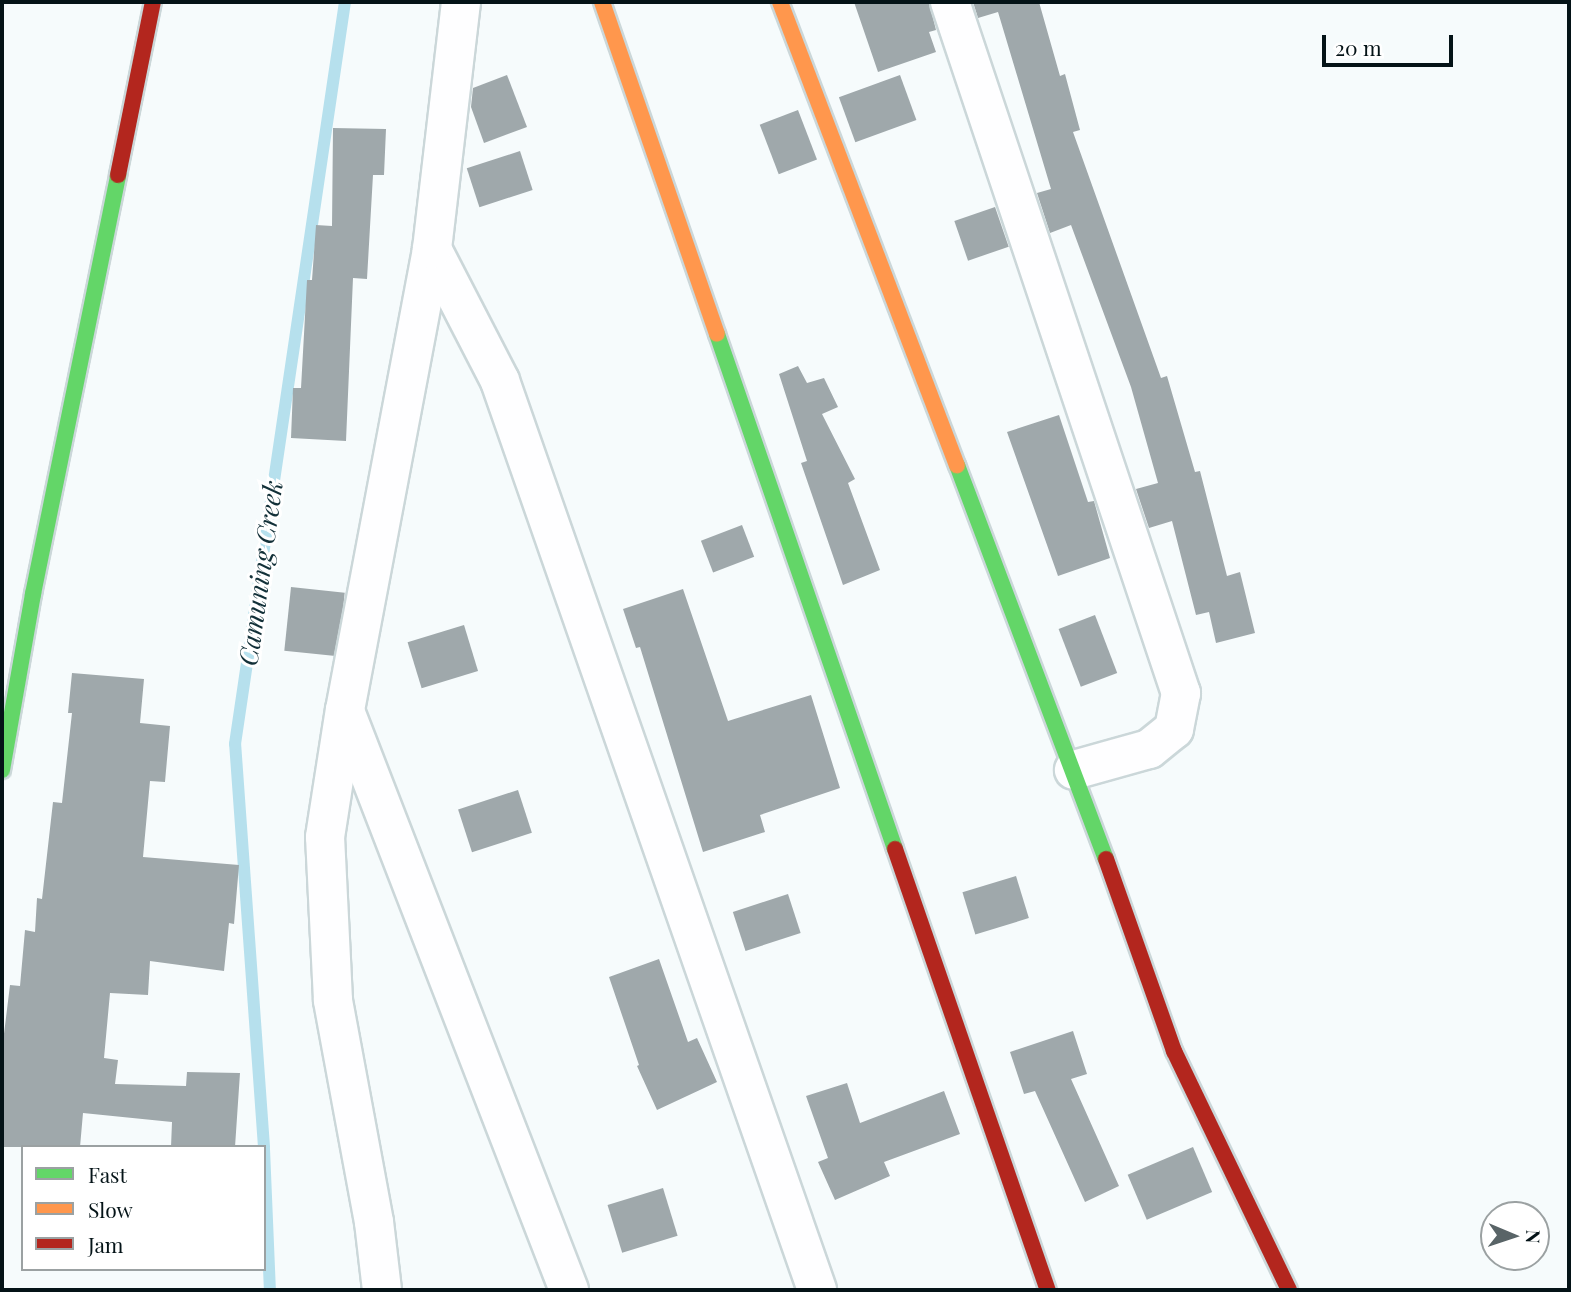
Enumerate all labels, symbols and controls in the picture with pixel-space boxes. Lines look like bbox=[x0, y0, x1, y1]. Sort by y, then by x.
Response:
scale bar bbox=[1326, 21, 1457, 65]
text: 20 m bbox=[1335, 33, 1382, 61]
water label: Camuning Creek bbox=[232, 478, 288, 668]
legend bbox=[21, 1145, 266, 1271]
text: Fast bbox=[88, 1160, 127, 1188]
text: Slow bbox=[88, 1195, 133, 1223]
north arrow bbox=[1480, 1201, 1550, 1271]
text: N bbox=[1521, 1229, 1547, 1244]
text: Jam bbox=[88, 1230, 124, 1258]

